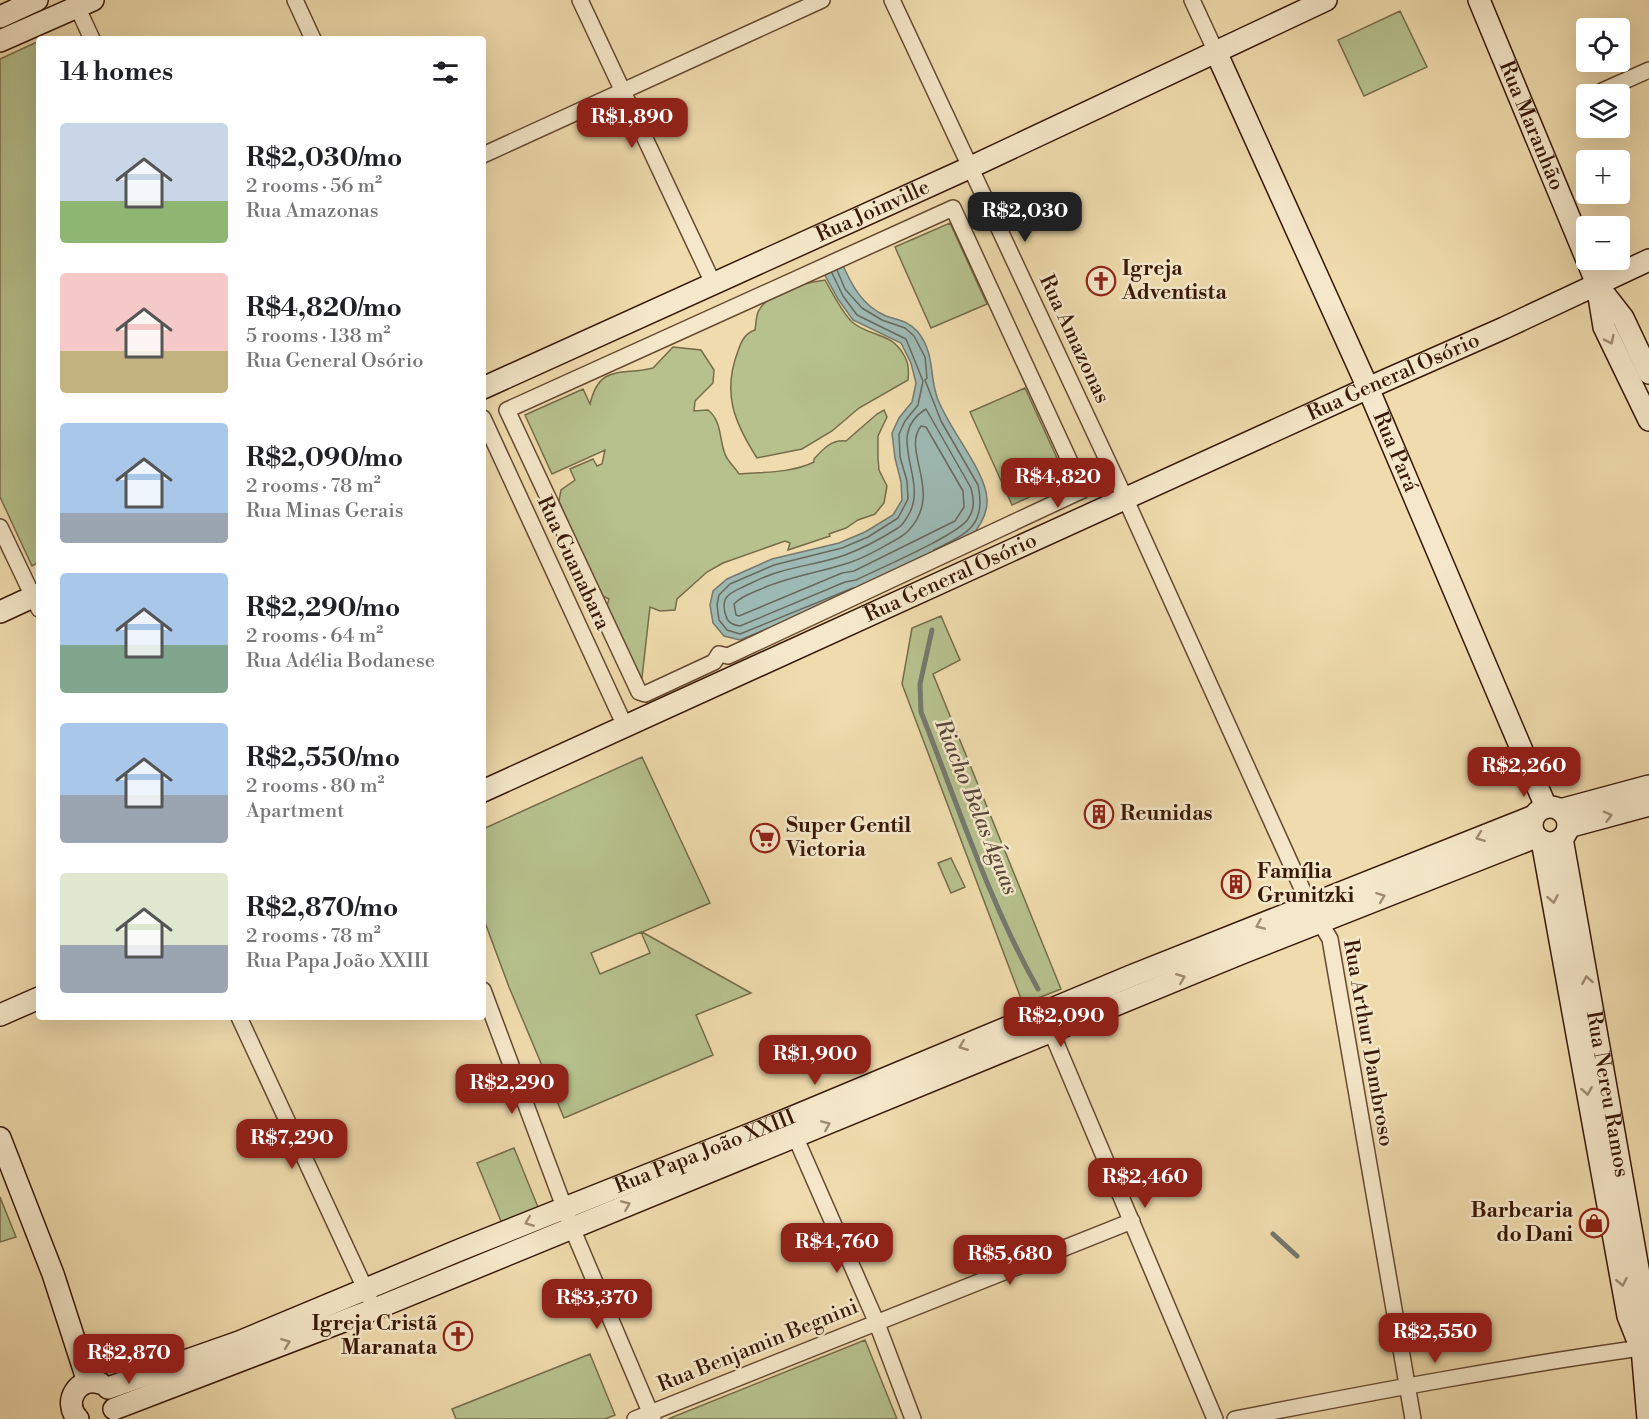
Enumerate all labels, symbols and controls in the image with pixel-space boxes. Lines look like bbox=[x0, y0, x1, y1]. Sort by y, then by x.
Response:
map controls bbox=[1576, 18, 1630, 270]
button: locate bbox=[1576, 18, 1630, 72]
text: 14 homes bbox=[60, 56, 173, 88]
icon: filters bbox=[429, 56, 462, 89]
street label: Rua Maranhão bbox=[1493, 57, 1570, 194]
button: layers bbox=[1576, 84, 1630, 138]
pin: R$1,890 bbox=[577, 98, 687, 149]
text: R$1,890 bbox=[591, 105, 673, 130]
text: R$2,030/mo bbox=[246, 142, 402, 174]
icon: home bbox=[108, 147, 180, 219]
button: + bbox=[1576, 150, 1630, 204]
text: 2 rooms · 56 m² bbox=[246, 174, 382, 199]
street label: Rua Joinville bbox=[812, 174, 934, 248]
pin: R$2,030 bbox=[970, 192, 1080, 243]
text: Rua Amazonas bbox=[246, 199, 378, 224]
text: R$2,030 bbox=[982, 199, 1068, 224]
button: − bbox=[1576, 216, 1630, 270]
place label: Igreja Adventista bbox=[1121, 256, 1228, 306]
church icon: Igreja Adventista bbox=[1085, 265, 1117, 297]
street label: Rua Amazonas bbox=[1033, 270, 1115, 408]
text: R$4,820/mo bbox=[246, 292, 402, 324]
icon: home bbox=[108, 297, 180, 369]
text: 5 rooms · 138 m² bbox=[246, 324, 390, 349]
street label: Rua General Osório bbox=[1303, 327, 1484, 427]
one-way arrow bbox=[1603, 334, 1615, 345]
text: Rua General Osório bbox=[246, 349, 424, 374]
street label: Rua Pará bbox=[1366, 407, 1424, 496]
text: R$2,090/mo bbox=[246, 442, 403, 474]
icon: home bbox=[108, 447, 180, 519]
pin: R$4,820 bbox=[1003, 458, 1113, 509]
text: R$4,820 bbox=[1015, 465, 1101, 490]
text: 2 rooms · 78 m² bbox=[246, 474, 381, 499]
street label: Rua Guanabara bbox=[531, 492, 616, 634]
text: Rua Minas Gerais bbox=[246, 499, 404, 524]
street label: Rua General Osório bbox=[860, 527, 1041, 628]
text: R$2,290/mo bbox=[246, 592, 400, 624]
icon: home bbox=[108, 597, 180, 669]
text: 2 rooms · 64 m² bbox=[246, 624, 383, 649]
text: Rua Adélia Bodanese bbox=[246, 649, 435, 674]
water label: Riacho Belas Águas bbox=[928, 713, 1025, 899]
text: R$2,550/mo bbox=[246, 742, 400, 774]
icon: home bbox=[108, 747, 180, 819]
pin: R$2,260 bbox=[1469, 747, 1579, 798]
text: R$2,260 bbox=[1482, 754, 1566, 779]
text: 2 rooms · 80 m² bbox=[246, 774, 384, 799]
building icon: Reunidas bbox=[1083, 798, 1115, 830]
text: Apartment bbox=[246, 799, 344, 824]
place label: Reunidas bbox=[1120, 801, 1213, 827]
one-way arrow bbox=[1603, 810, 1613, 823]
place label: Super Gentil Victoria bbox=[785, 813, 911, 863]
supermarket icon: Super Gentil Victoria bbox=[749, 822, 781, 854]
one-way arrow bbox=[1475, 830, 1486, 842]
place label: Família Grunitzki bbox=[1257, 859, 1355, 909]
building icon: Família Grunitzki bbox=[1220, 868, 1252, 900]
text: R$2,870/mo bbox=[246, 892, 398, 924]
one-way arrow bbox=[1375, 892, 1386, 904]
one-way arrow bbox=[1546, 894, 1558, 903]
icon: home bbox=[108, 897, 180, 969]
one-way arrow bbox=[1255, 918, 1266, 930]
text: 2 rooms · 78 m² bbox=[246, 924, 381, 949]
street label: Rua Arthur Dambroso bbox=[1337, 937, 1399, 1149]
text: Rua Papa João XXIII bbox=[246, 949, 429, 974]
one-way arrow bbox=[1175, 973, 1186, 985]
one-way arrow bbox=[1581, 976, 1594, 986]
pin: R$2,090 bbox=[1006, 997, 1116, 1048]
text: R$2,090 bbox=[1017, 1004, 1105, 1029]
street label: Rua Nereu Ramos bbox=[1580, 1009, 1635, 1179]
pin: R$1,900 bbox=[760, 1035, 870, 1086]
one-way arrow bbox=[958, 1039, 969, 1051]
text: R$1,900 bbox=[773, 1042, 857, 1067]
pin: R$2,290 bbox=[457, 1064, 567, 1115]
text: R$2,290 bbox=[470, 1071, 554, 1096]
one-way arrow bbox=[1580, 1085, 1593, 1095]
street label: Rua Papa João XXIII bbox=[611, 1104, 799, 1200]
pin: R$7,290 bbox=[237, 1119, 347, 1170]
one-way arrow bbox=[820, 1120, 831, 1132]
text: R$7,290 bbox=[250, 1126, 334, 1151]
pin: R$2,460 bbox=[1090, 1158, 1200, 1209]
text: R$2,460 bbox=[1102, 1165, 1188, 1190]
place label: Barbearia do Dani bbox=[1471, 1198, 1574, 1248]
one-way arrow bbox=[619, 1200, 630, 1212]
shop icon: Barbearia do Dani bbox=[1578, 1207, 1610, 1239]
one-way arrow bbox=[524, 1215, 535, 1227]
pin: R$4,760 bbox=[782, 1223, 892, 1274]
text: R$4,760 bbox=[795, 1230, 879, 1255]
pin: R$5,680 bbox=[955, 1235, 1065, 1286]
text: R$5,680 bbox=[967, 1242, 1053, 1267]
one-way arrow bbox=[1615, 1277, 1628, 1287]
pin: R$3,370 bbox=[542, 1279, 652, 1330]
text: R$3,370 bbox=[556, 1286, 638, 1311]
street label: Rua Benjamin Begnini bbox=[654, 1294, 862, 1398]
place label: Igreja Cristã Maranata bbox=[312, 1311, 438, 1361]
pin: R$2,550 bbox=[1380, 1313, 1490, 1364]
church icon: Igreja Cristã Maranata bbox=[442, 1320, 474, 1352]
text: R$2,550 bbox=[1393, 1320, 1477, 1345]
pin: R$2,870 bbox=[74, 1334, 184, 1385]
one-way arrow bbox=[280, 1338, 291, 1350]
text: R$2,870 bbox=[87, 1341, 171, 1366]

